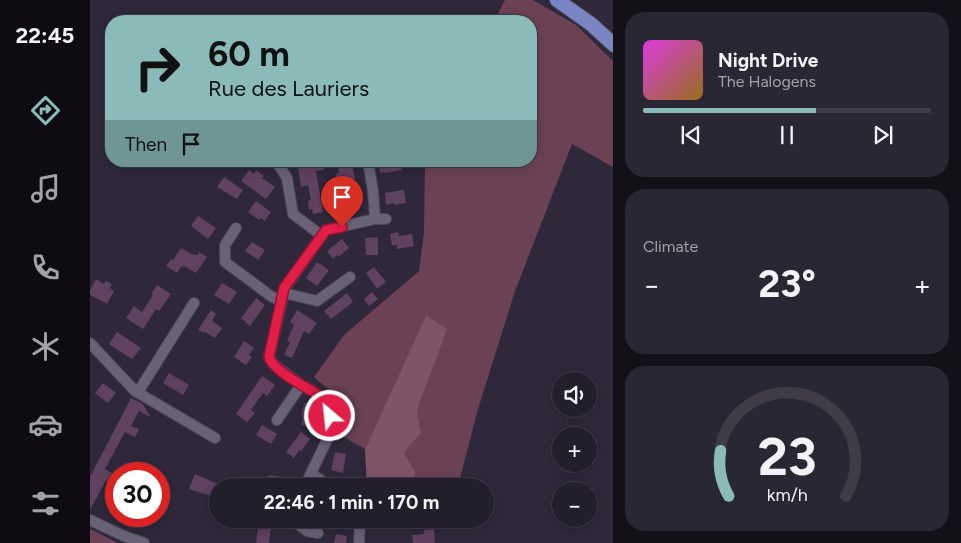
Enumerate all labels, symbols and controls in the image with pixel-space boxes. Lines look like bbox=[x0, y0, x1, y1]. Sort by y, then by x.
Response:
text: 22:45 bbox=[16, 22, 74, 49]
text: 60 m bbox=[208, 33, 290, 75]
icon: right bbox=[125, 35, 190, 100]
text: Night Drive bbox=[718, 49, 818, 72]
text: The Halogens bbox=[718, 72, 816, 91]
text: Rue des Lauriers bbox=[208, 75, 369, 102]
icon: directions bbox=[28, 93, 63, 128]
icon: previous bbox=[677, 121, 705, 149]
icon: pause bbox=[773, 121, 801, 149]
icon: next bbox=[869, 121, 897, 149]
icon: arrive bbox=[177, 130, 205, 158]
text: Then bbox=[125, 133, 167, 156]
icon: music bbox=[28, 171, 63, 206]
pin bbox=[321, 176, 363, 227]
icon: arrive bbox=[328, 183, 356, 211]
text: Climate bbox=[643, 237, 698, 256]
icon: phone bbox=[28, 250, 63, 285]
text: 23° bbox=[758, 261, 816, 307]
text: − bbox=[643, 268, 660, 302]
text: + bbox=[914, 268, 931, 302]
icon: climate bbox=[28, 329, 63, 364]
map controls bbox=[552, 372, 597, 527]
button: sound bbox=[552, 372, 597, 417]
position arrow bbox=[303, 389, 355, 441]
icon: car bbox=[28, 407, 63, 442]
text: 23 bbox=[757, 426, 817, 488]
button: + bbox=[552, 427, 597, 472]
speed limit sign: 30 bbox=[105, 462, 170, 527]
button: − bbox=[552, 482, 597, 527]
text: km/h bbox=[767, 484, 807, 505]
icon: filters bbox=[28, 486, 63, 521]
text: 22:46 · 1 min · 170 m bbox=[264, 491, 439, 514]

